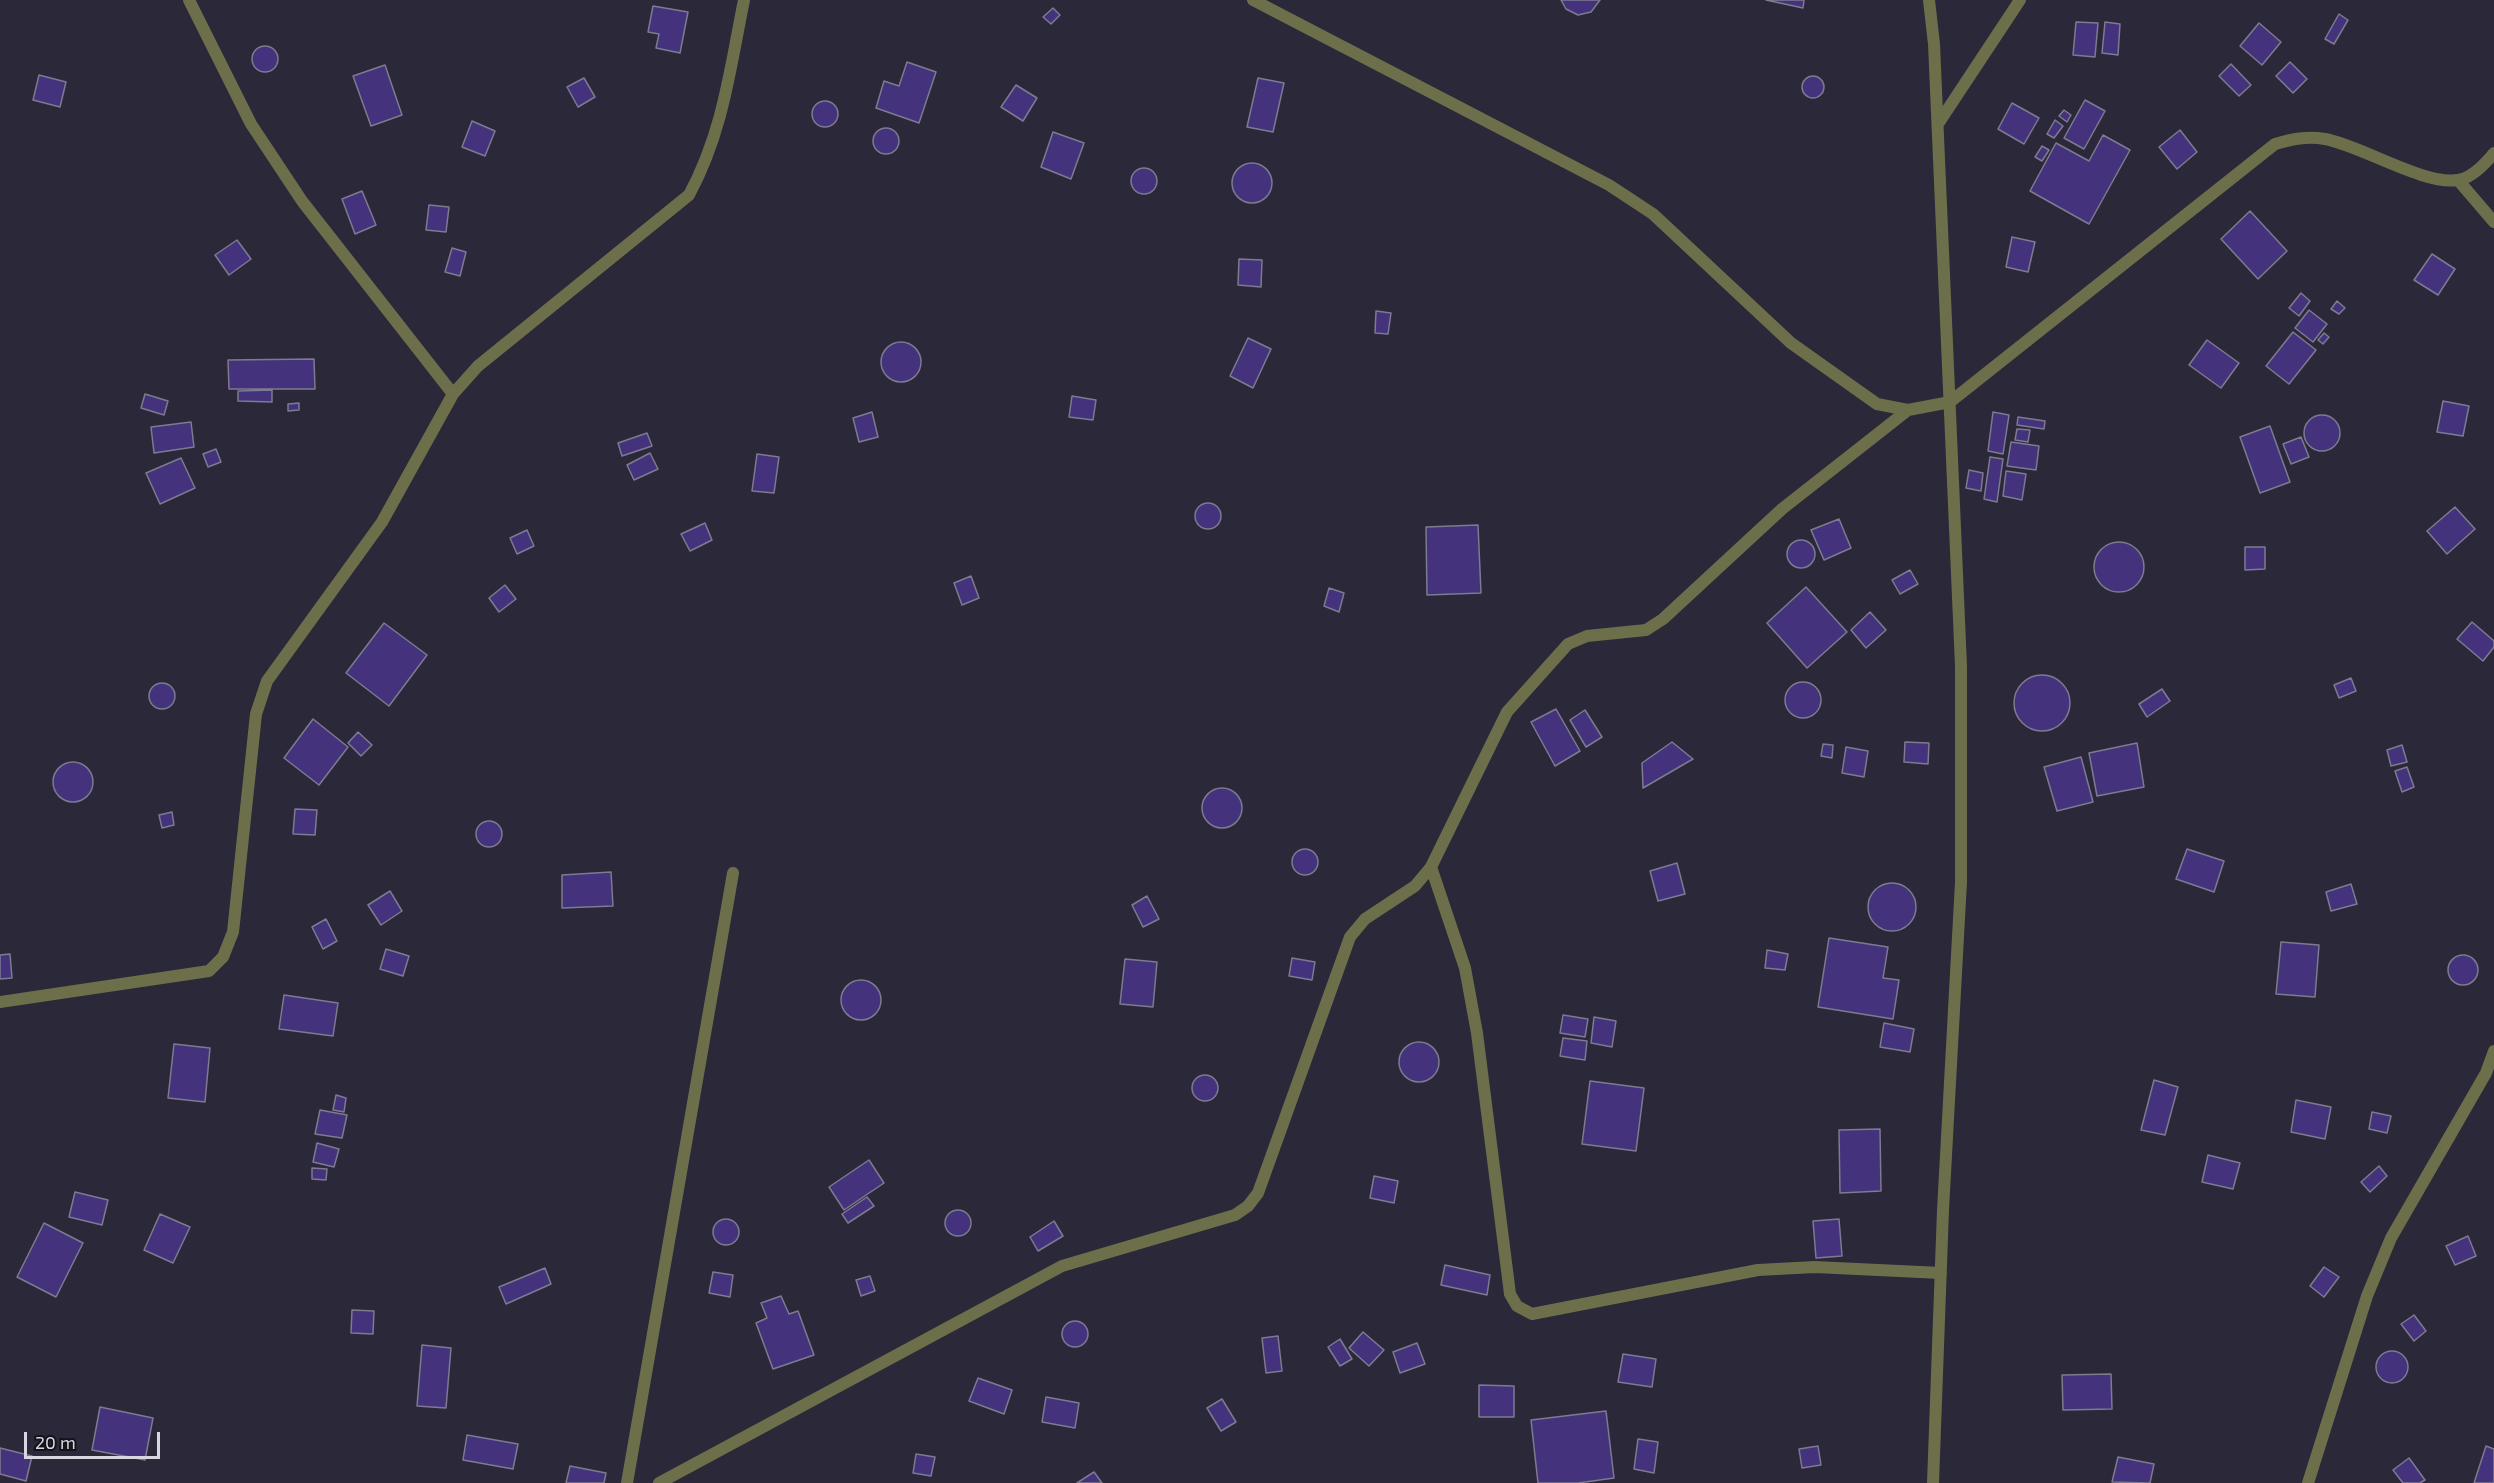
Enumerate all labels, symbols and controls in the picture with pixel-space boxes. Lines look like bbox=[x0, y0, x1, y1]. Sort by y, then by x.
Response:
scale bar bbox=[27, 1420, 164, 1458]
text: 20 m bbox=[35, 1431, 76, 1453]

